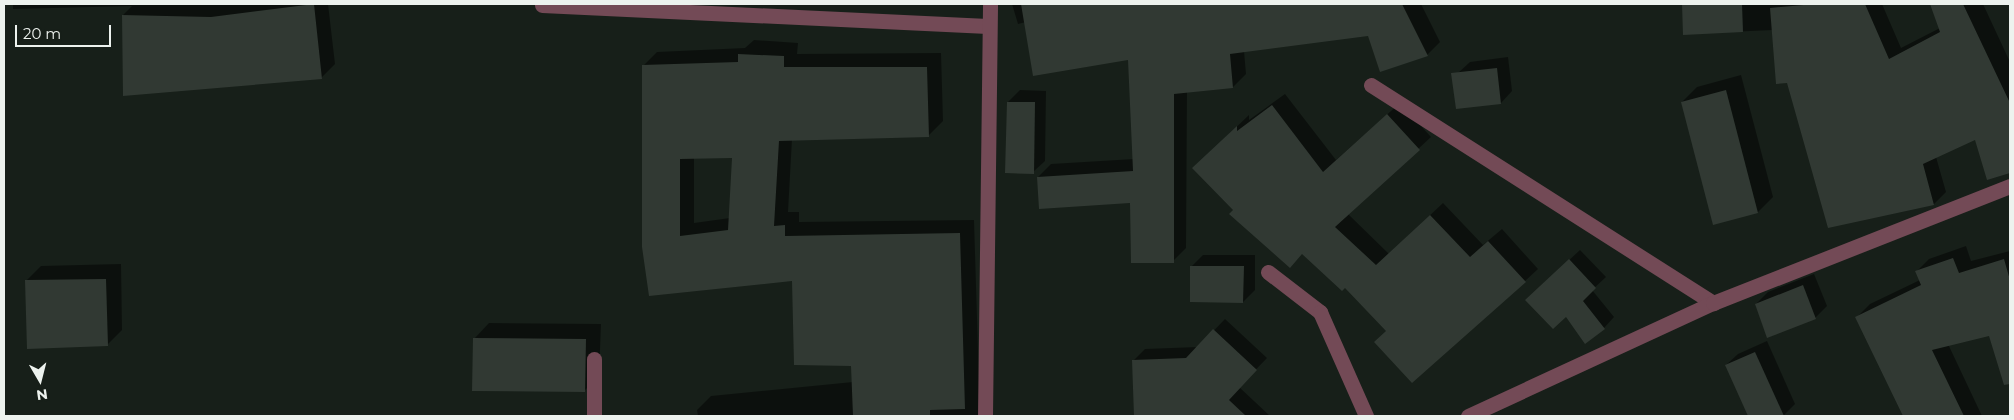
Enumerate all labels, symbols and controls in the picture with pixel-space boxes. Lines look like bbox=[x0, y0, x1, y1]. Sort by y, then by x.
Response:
scale bar bbox=[18, 15, 114, 47]
text: 20 m bbox=[23, 24, 61, 43]
north arrow bbox=[15, 355, 65, 405]
text: N bbox=[35, 385, 49, 405]

